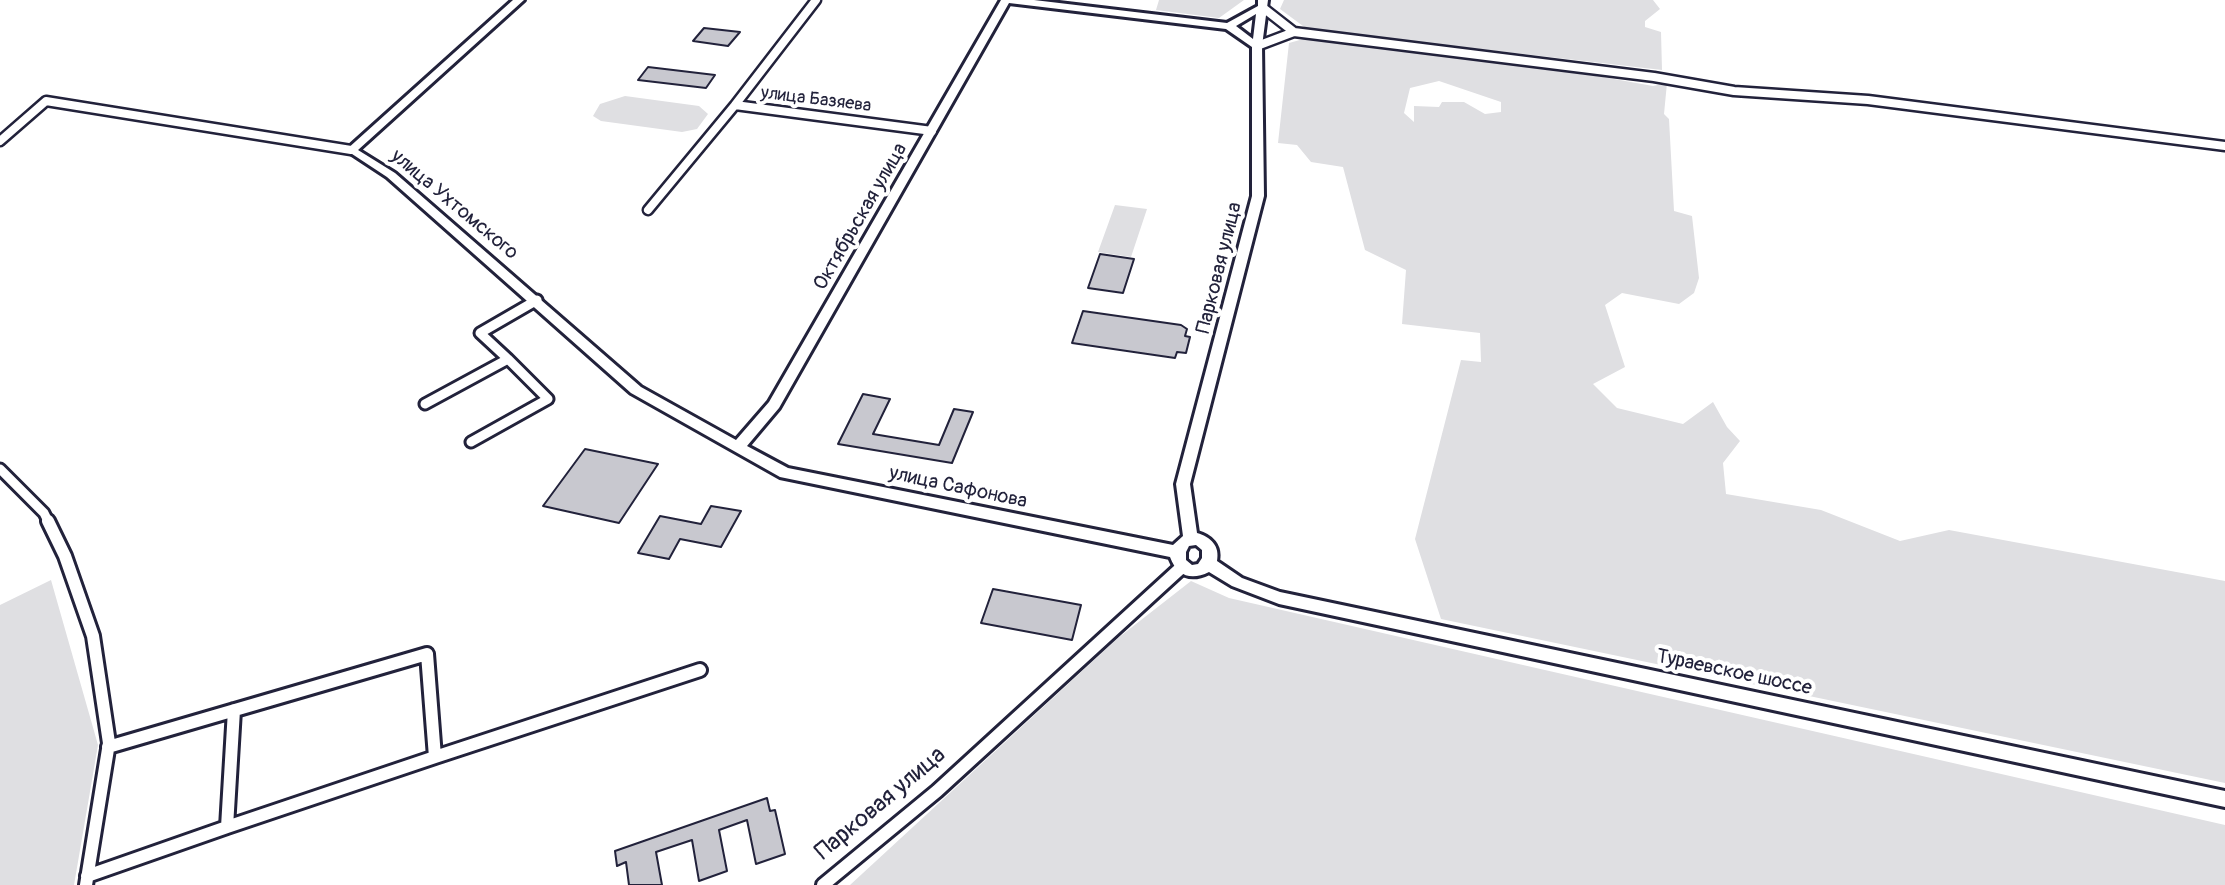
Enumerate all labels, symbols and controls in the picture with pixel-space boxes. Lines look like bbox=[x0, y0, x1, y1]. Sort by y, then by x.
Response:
street label: улица Базяева bbox=[760, 83, 872, 117]
street label: Октябрьская улица bbox=[809, 139, 913, 295]
street label: улица Ухтомского bbox=[385, 145, 523, 265]
street label: Парковая улица bbox=[1192, 200, 1248, 336]
street label: улица Сафонова bbox=[887, 462, 1029, 514]
street label: Тураевское шоссе bbox=[1654, 645, 1814, 701]
street label: Парковая улица bbox=[810, 741, 952, 867]

